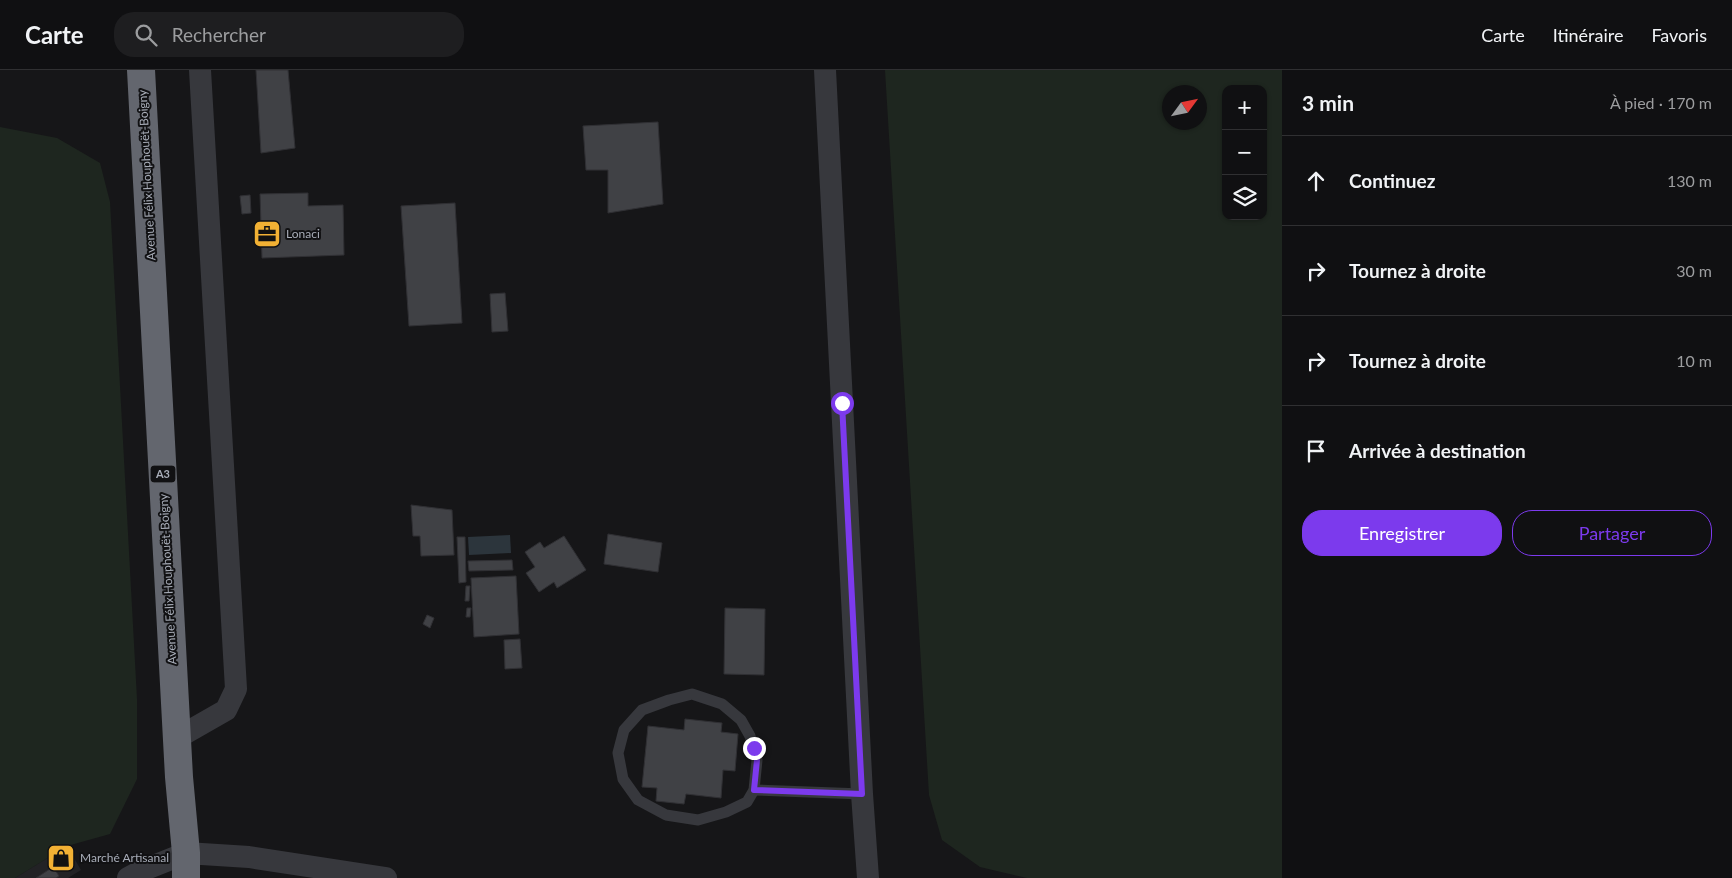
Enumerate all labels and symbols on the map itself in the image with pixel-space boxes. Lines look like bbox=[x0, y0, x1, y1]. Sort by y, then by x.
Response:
north arrow bbox=[1162, 85, 1207, 130]
street label: Avenue Félix Houphouët-Boigny bbox=[134, 88, 158, 261]
office icon: Lonaci bbox=[252, 219, 282, 249]
place label: Lonaci bbox=[286, 226, 320, 241]
route start bbox=[831, 392, 854, 415]
road number: A3 bbox=[150, 466, 176, 482]
street label: Avenue Félix Houphouët-Boigny bbox=[155, 492, 179, 665]
route end bbox=[743, 737, 766, 760]
shop icon: Marché Artisanal bbox=[46, 843, 76, 873]
place label: Marché Artisanal bbox=[80, 850, 169, 865]

